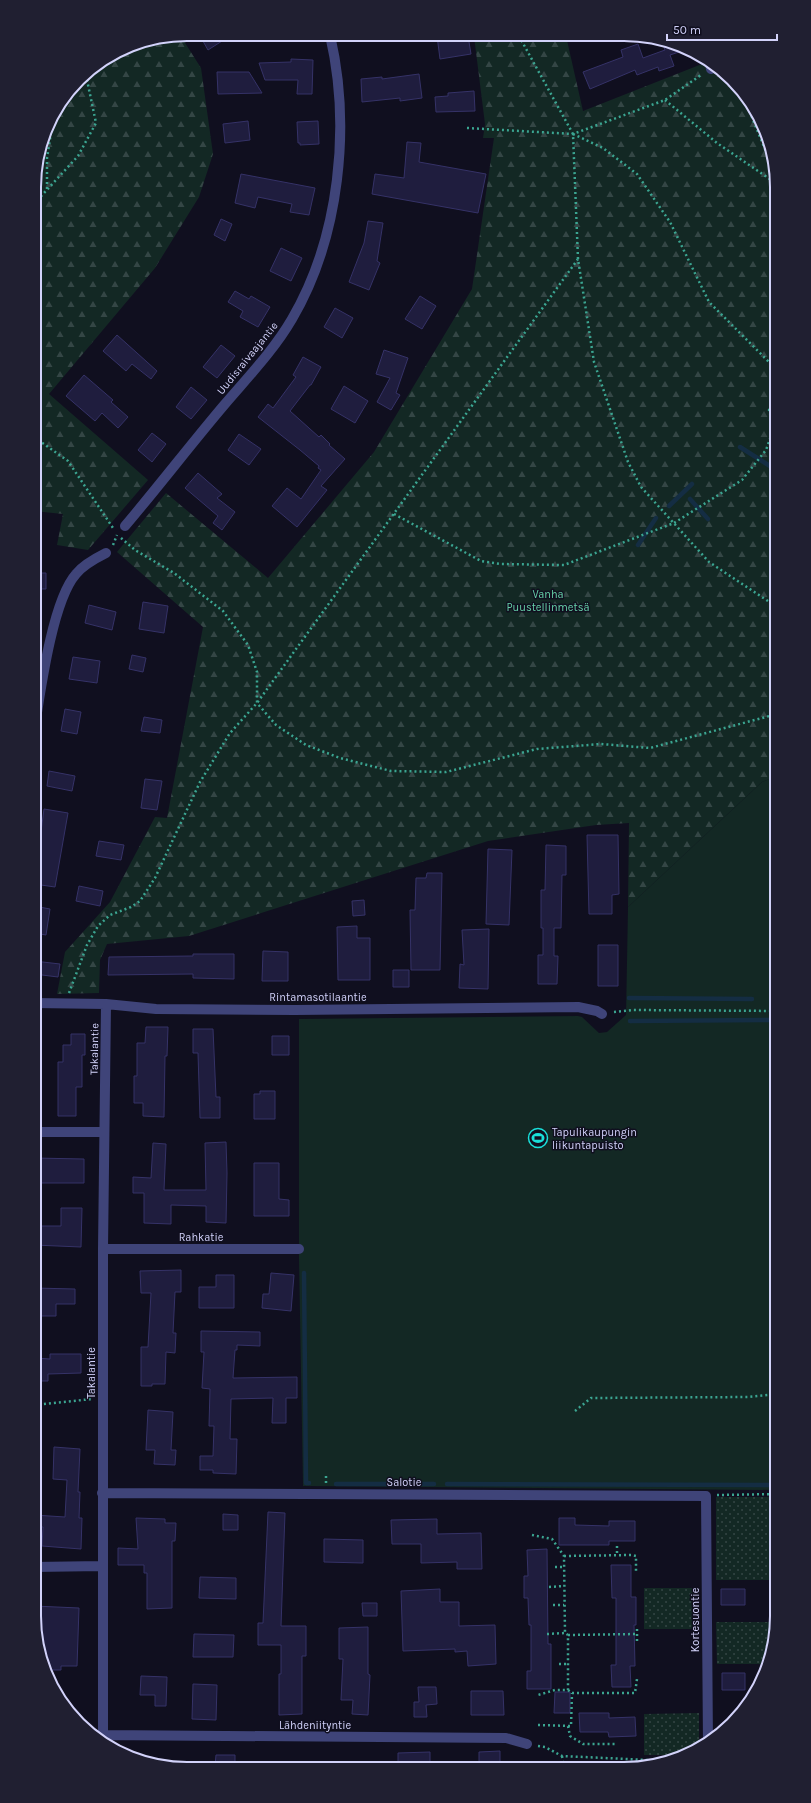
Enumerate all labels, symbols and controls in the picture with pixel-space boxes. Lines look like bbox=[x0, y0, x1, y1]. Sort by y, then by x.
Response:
scale bar bbox=[667, 16, 777, 42]
text: 50 m bbox=[673, 23, 701, 37]
street label: Uudisraivaajantie bbox=[214, 319, 281, 397]
park label: Vanha Puustellinmetsä bbox=[507, 588, 589, 614]
street label: Rintamasotilaantie bbox=[269, 991, 367, 1004]
street label: Takalantie bbox=[88, 1023, 101, 1075]
place label: Tapulikaupungin liikuntapuisto bbox=[552, 1126, 637, 1152]
sports icon: Tapulikaupungin liikuntapuisto bbox=[527, 1127, 549, 1149]
street label: Rahkatie bbox=[179, 1231, 224, 1244]
street label: Takalantie bbox=[85, 1347, 98, 1399]
street label: Salotie bbox=[387, 1476, 422, 1489]
street label: Kortesuontie bbox=[689, 1587, 702, 1652]
street label: Lähdeniityntie bbox=[279, 1719, 351, 1732]

